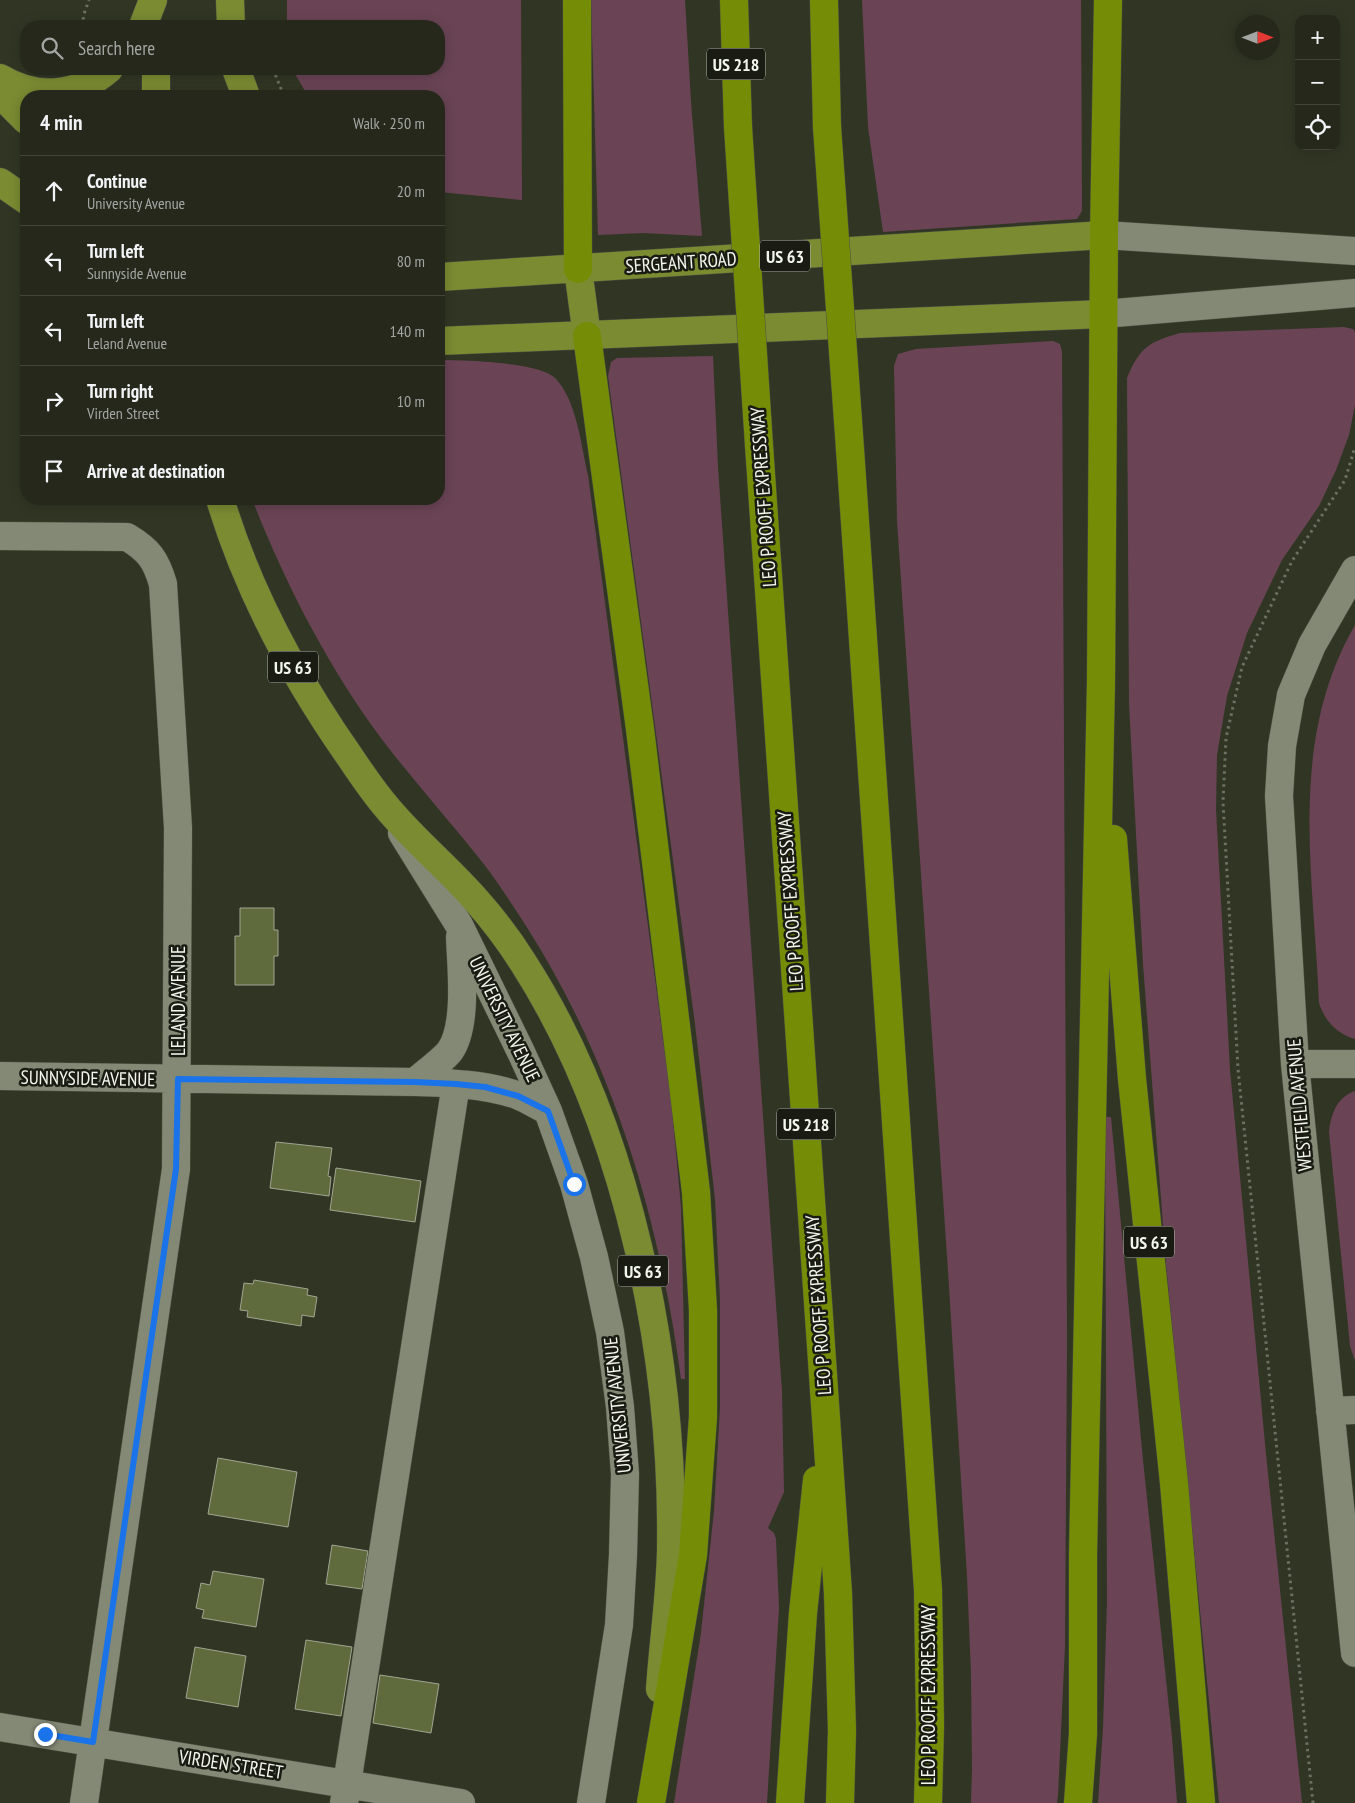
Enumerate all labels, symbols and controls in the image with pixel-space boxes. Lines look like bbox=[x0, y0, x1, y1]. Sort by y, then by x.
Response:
north arrow bbox=[1235, 15, 1280, 60]
map controls bbox=[1295, 15, 1340, 150]
button: + bbox=[1295, 15, 1340, 60]
search box bbox=[20, 20, 445, 75]
icon: search bbox=[38, 34, 66, 62]
text: Search here bbox=[78, 36, 155, 60]
road number: US 218 bbox=[707, 49, 765, 80]
button: − bbox=[1295, 60, 1340, 105]
button: locate bbox=[1295, 105, 1340, 150]
text: 4 min bbox=[40, 109, 82, 136]
text: Walk · 250 m bbox=[353, 113, 425, 133]
text: Continue bbox=[87, 169, 147, 193]
icon: ahead bbox=[40, 177, 68, 205]
text: 20 m bbox=[397, 181, 425, 201]
text: University Avenue bbox=[87, 193, 185, 213]
text: Turn left bbox=[87, 239, 144, 263]
road number: US 63 bbox=[760, 240, 810, 272]
street label: SERGEANT ROAD bbox=[625, 246, 737, 278]
icon: left bbox=[40, 247, 68, 275]
text: 80 m bbox=[397, 251, 425, 271]
text: Sunnyside Avenue bbox=[87, 263, 187, 283]
text: Turn left bbox=[87, 309, 144, 333]
icon: left bbox=[40, 317, 68, 345]
text: 140 m bbox=[390, 321, 425, 341]
text: Leland Avenue bbox=[87, 333, 167, 353]
text: Turn right bbox=[87, 379, 153, 403]
icon: right bbox=[40, 387, 68, 415]
text: 10 m bbox=[397, 391, 425, 411]
text: Virden Street bbox=[87, 403, 159, 423]
street label: LEO P ROOFF EXPRESSWAY bbox=[745, 406, 781, 588]
icon: arrive bbox=[40, 457, 68, 485]
text: Arrive at destination bbox=[87, 459, 225, 483]
road number: US 63 bbox=[268, 652, 318, 682]
street label: LEO P ROOFF EXPRESSWAY bbox=[772, 810, 808, 992]
street label: LELAND AVENUE bbox=[166, 946, 190, 1056]
street label: UNIVERSITY AVENUE bbox=[464, 952, 546, 1086]
street label: WESTFIELD AVENUE bbox=[1281, 1038, 1317, 1172]
street label: SUNNYSIDE AVENUE bbox=[20, 1065, 156, 1091]
road number: US 218 bbox=[777, 1108, 835, 1140]
route start bbox=[563, 1173, 586, 1196]
street label: LEO P ROOFF EXPRESSWAY bbox=[800, 1214, 836, 1396]
road number: US 63 bbox=[1124, 1226, 1174, 1258]
road number: US 63 bbox=[618, 1256, 668, 1286]
street label: UNIVERSITY AVENUE bbox=[598, 1336, 636, 1474]
street label: LEO P ROOFF EXPRESSWAY bbox=[916, 1605, 940, 1785]
route end bbox=[34, 1723, 57, 1746]
street label: VIRDEN STREET bbox=[176, 1744, 285, 1784]

